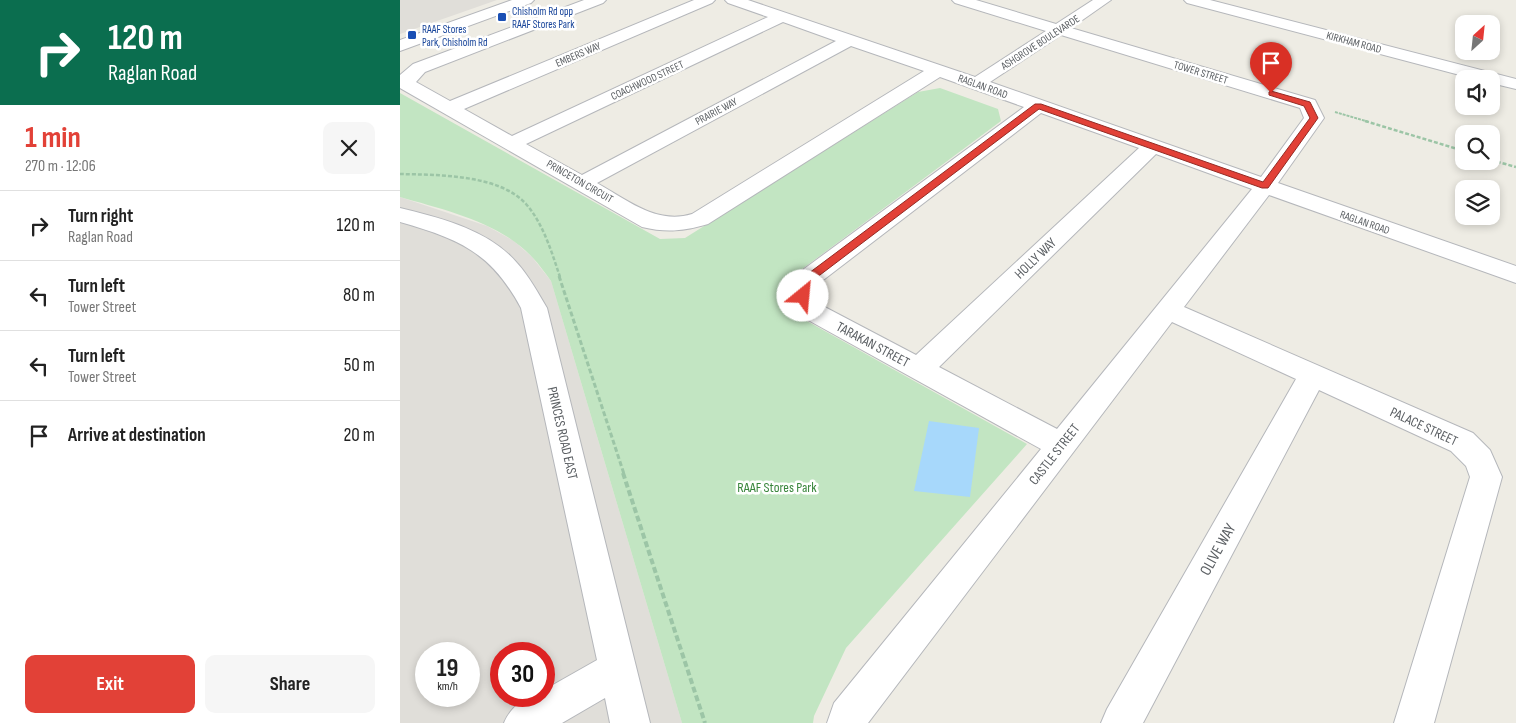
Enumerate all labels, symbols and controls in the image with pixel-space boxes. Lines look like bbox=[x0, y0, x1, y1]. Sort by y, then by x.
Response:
place label: Chisholm Rd opp RAAF Stores Park bbox=[512, 5, 575, 31]
marker: Chisholm Rd opp RAAF Stores Park bbox=[496, 11, 508, 23]
street label: ASHGROVE BOULEVARDE bbox=[998, 12, 1082, 73]
north arrow bbox=[1455, 15, 1500, 60]
map controls bbox=[1455, 15, 1500, 225]
text: 120 m bbox=[108, 17, 183, 60]
icon: right bbox=[25, 20, 90, 85]
place label: RAAF Stores Park, Chisholm Rd bbox=[422, 23, 488, 49]
marker: RAAF Stores Park, Chisholm Rd bbox=[406, 29, 418, 41]
street label: KIRKHAM ROAD bbox=[1325, 29, 1383, 56]
street label: EMBERS WAY bbox=[554, 39, 603, 70]
pin bbox=[1250, 42, 1292, 93]
icon: arrive bbox=[1257, 49, 1285, 77]
street label: COACHWOOD STREET bbox=[609, 58, 686, 103]
street label: TOWER STREET bbox=[1172, 58, 1230, 87]
text: Raglan Road bbox=[108, 60, 197, 87]
button: sound bbox=[1455, 70, 1500, 115]
street label: RAGLAN ROAD bbox=[956, 71, 1009, 101]
street label: PRAIRIE WAY bbox=[693, 95, 740, 128]
text: 1 min bbox=[25, 120, 81, 156]
button: close bbox=[323, 122, 375, 174]
button: search bbox=[1455, 125, 1500, 170]
text: 270 m · 12:06 bbox=[25, 157, 96, 176]
street label: PRINCETON CIRCUIT bbox=[544, 157, 616, 206]
button: layers bbox=[1455, 180, 1500, 225]
text: Turn right bbox=[68, 205, 133, 228]
street label: RAGLAN ROAD bbox=[1338, 208, 1391, 237]
icon: right bbox=[25, 212, 53, 240]
text: 120 m bbox=[337, 214, 375, 237]
text: Raglan Road bbox=[68, 228, 133, 247]
street label: HOLLY WAY bbox=[1011, 234, 1060, 282]
position arrow bbox=[776, 269, 828, 321]
text: Turn left bbox=[68, 275, 125, 298]
icon: left bbox=[25, 282, 53, 310]
text: 80 m bbox=[343, 284, 375, 307]
text: Tower Street bbox=[68, 298, 136, 317]
street label: TARAKAN STREET bbox=[833, 318, 913, 371]
text: Turn left bbox=[68, 345, 125, 368]
icon: left bbox=[25, 352, 53, 380]
text: 50 m bbox=[344, 354, 375, 377]
text: Tower Street bbox=[68, 368, 136, 387]
street label: PRINCES ROAD EAST bbox=[544, 385, 582, 481]
street label: PALACE STREET bbox=[1387, 403, 1461, 450]
street label: CASTLE STREET bbox=[1025, 420, 1084, 488]
icon: arrive bbox=[25, 422, 53, 450]
text: Arrive at destination bbox=[68, 424, 206, 447]
text: 20 m bbox=[343, 424, 375, 447]
park label: RAAF Stores Park bbox=[737, 479, 817, 496]
street label: OLIVE WAY bbox=[1196, 520, 1240, 579]
speed limit sign: 30 bbox=[490, 642, 555, 707]
text: 19 bbox=[437, 653, 458, 684]
button: Exit bbox=[25, 655, 195, 713]
button: Share bbox=[205, 655, 375, 713]
text: km/h bbox=[437, 679, 458, 694]

